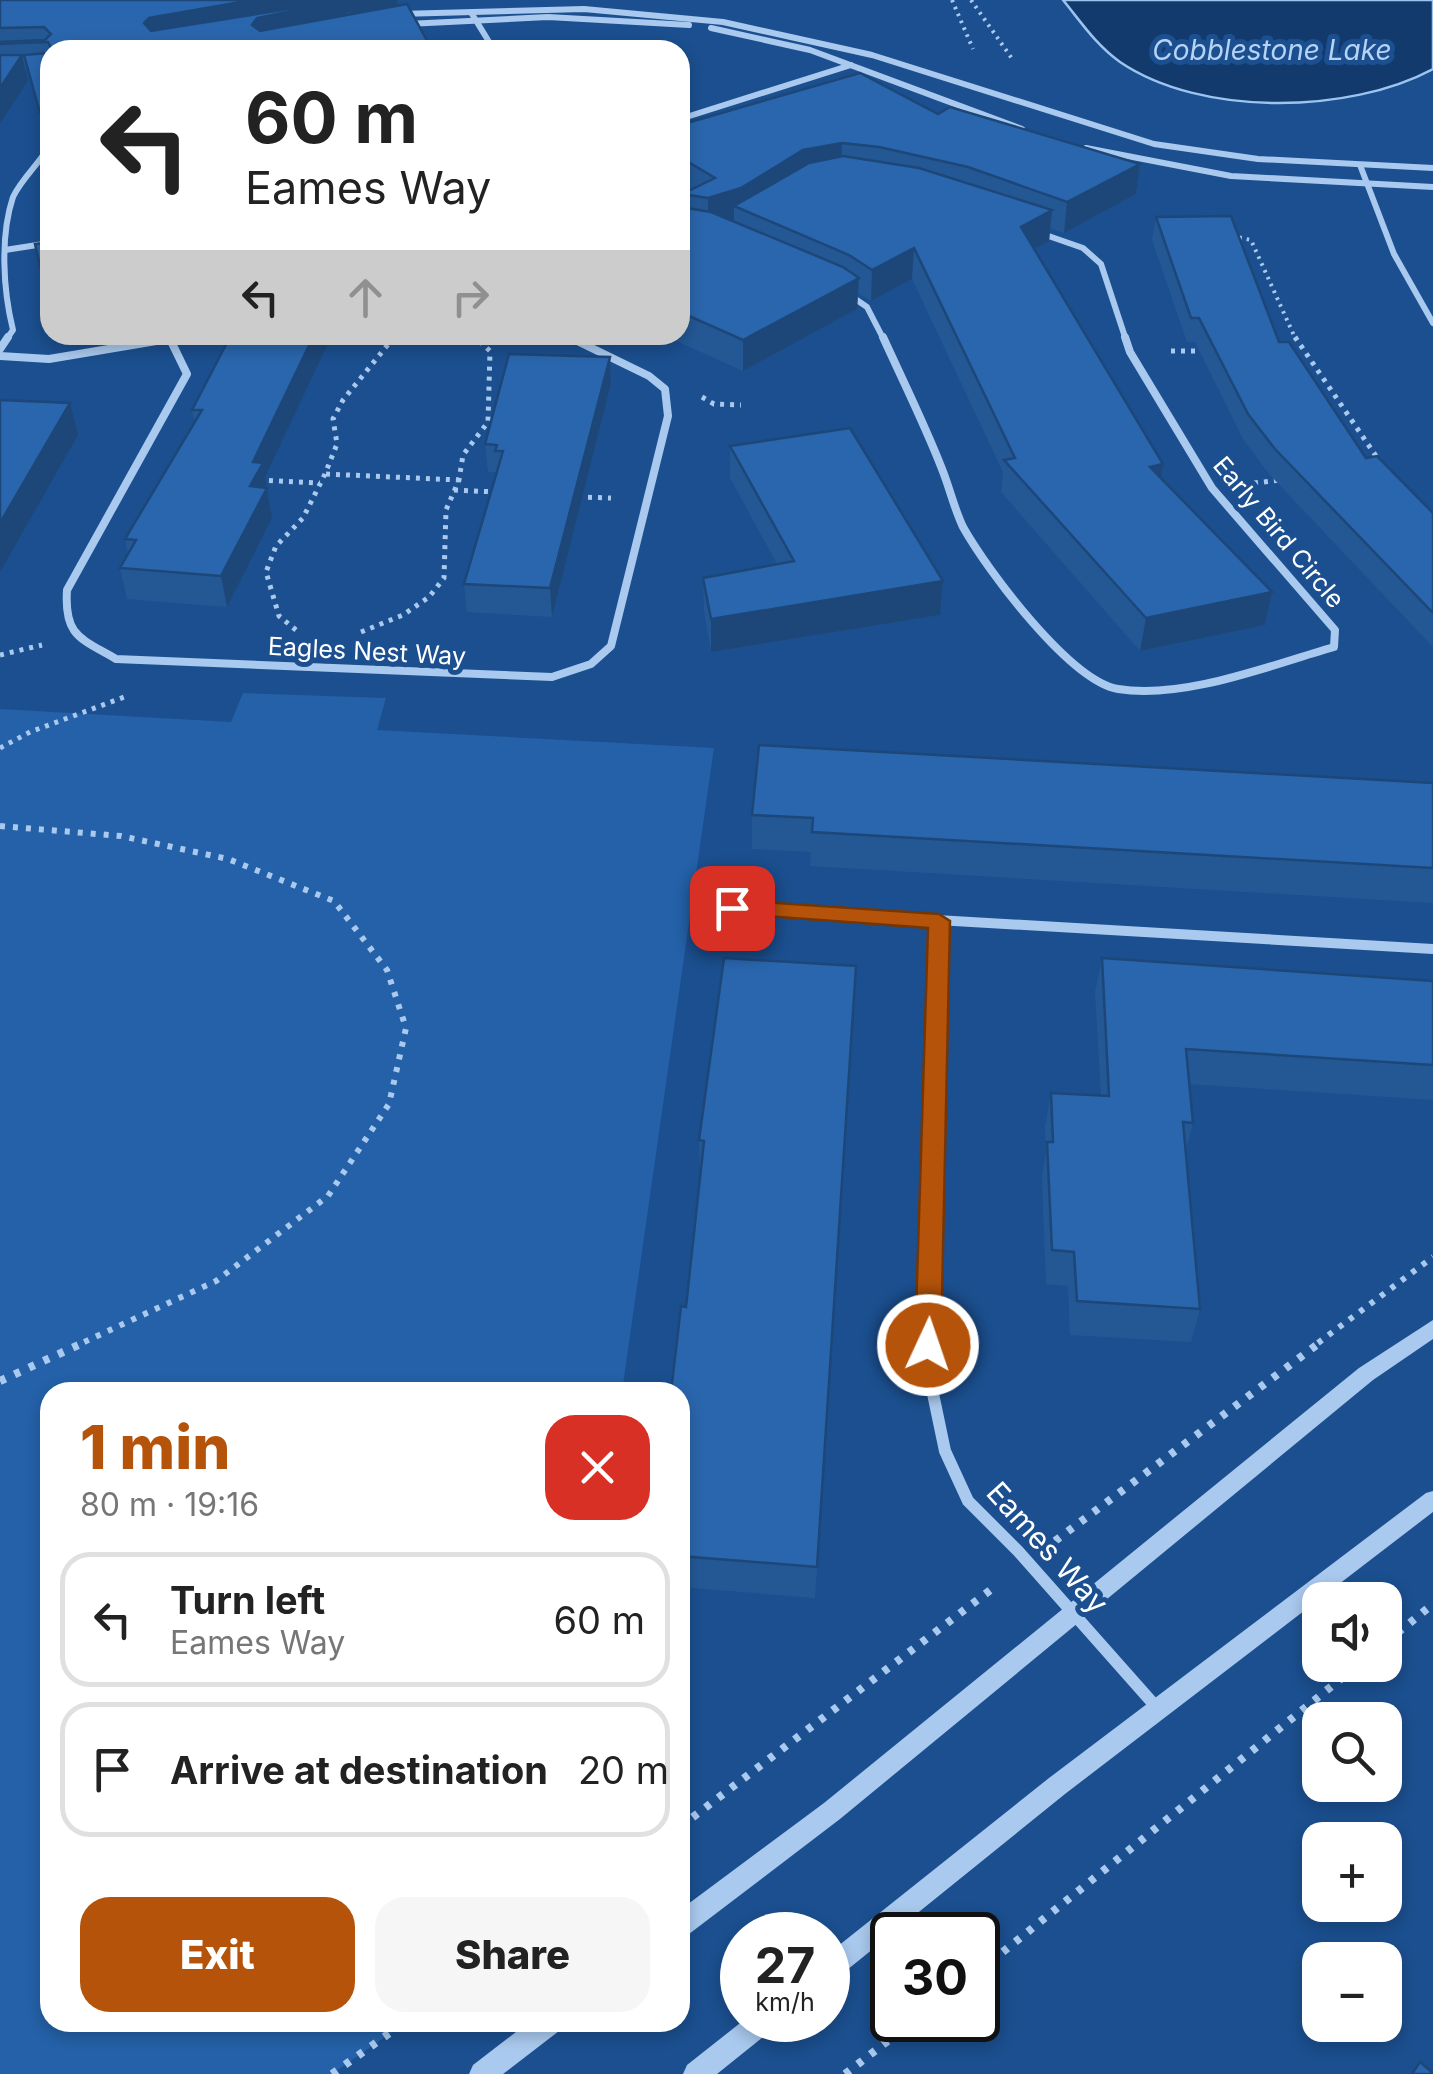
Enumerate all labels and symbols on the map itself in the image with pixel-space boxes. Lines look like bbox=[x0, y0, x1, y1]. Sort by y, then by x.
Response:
water label: Cobblestone Lake bbox=[1152, 33, 1392, 67]
street label: Early Bird Circle bbox=[1207, 450, 1351, 614]
street label: Eagles Nest Way bbox=[267, 631, 467, 671]
pin bbox=[690, 866, 775, 951]
position arrow bbox=[876, 1293, 980, 1397]
street label: Eames Way bbox=[979, 1474, 1116, 1620]
speed limit sign: 30 bbox=[870, 1912, 1000, 2042]

